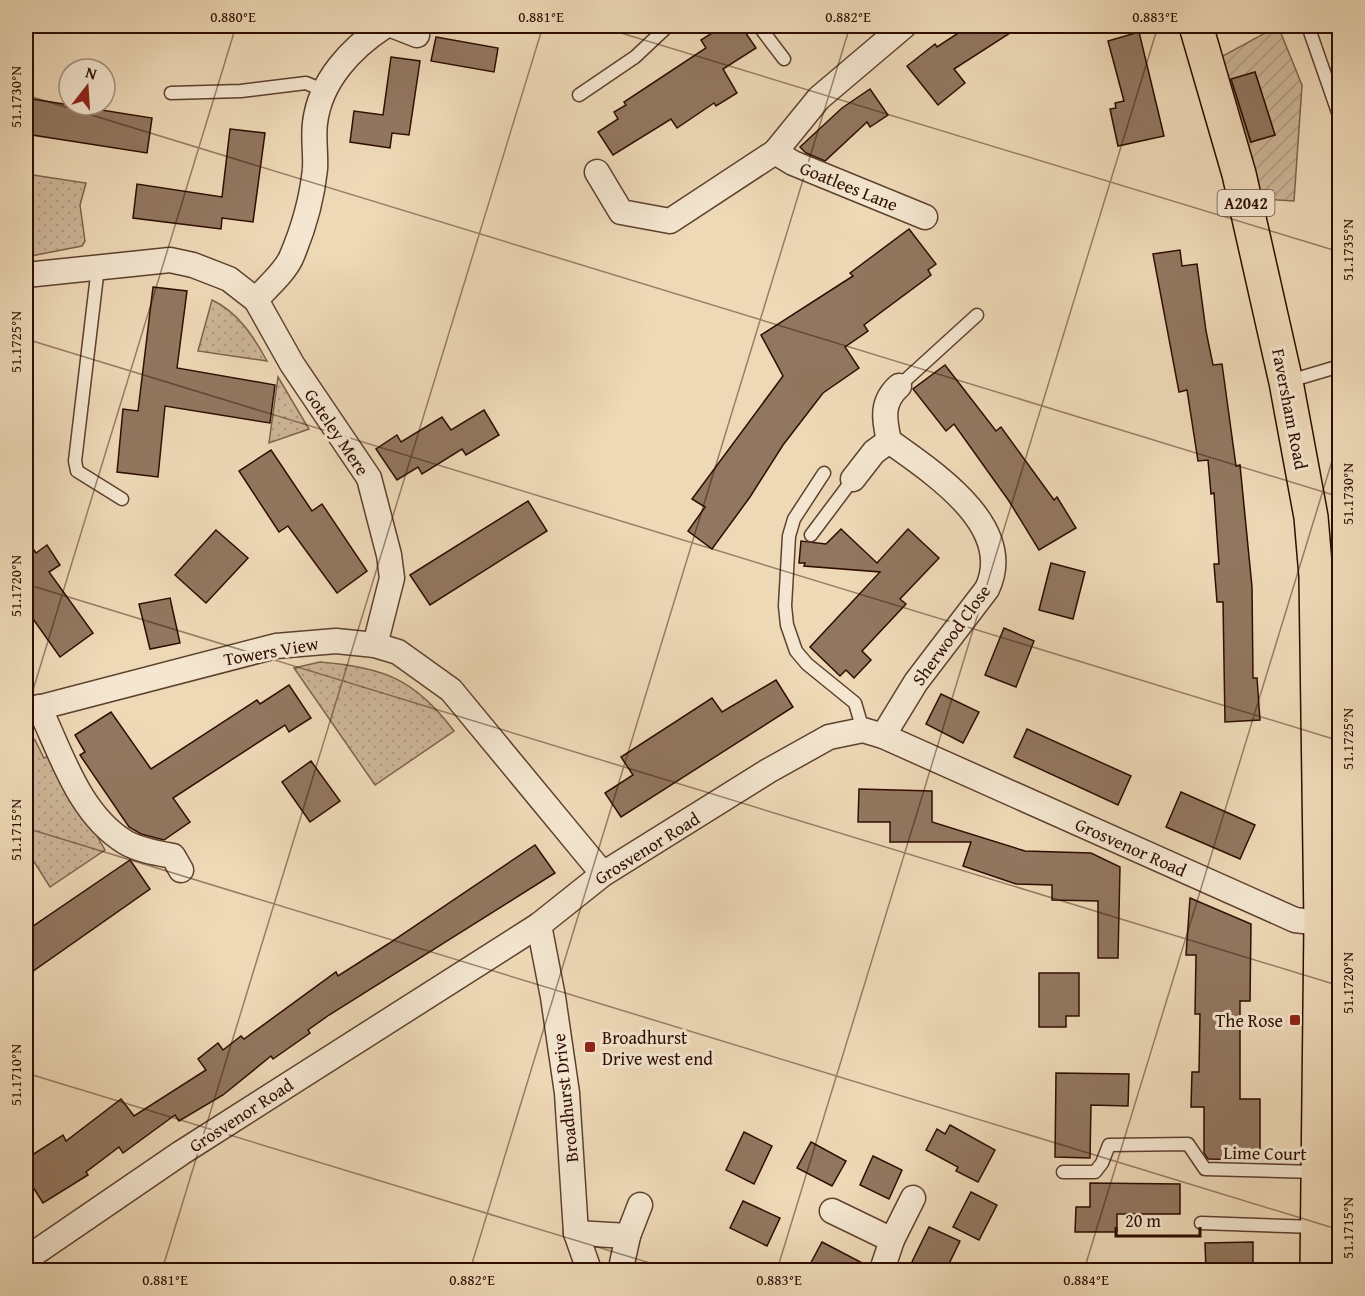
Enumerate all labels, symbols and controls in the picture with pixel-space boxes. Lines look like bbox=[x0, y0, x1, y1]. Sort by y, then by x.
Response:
text: 0.880°E bbox=[210, 6, 256, 27]
text: 0.881°E bbox=[518, 6, 564, 27]
text: 0.882°E bbox=[825, 6, 871, 27]
text: 0.883°E bbox=[1132, 6, 1178, 27]
north arrow bbox=[57, 57, 117, 117]
text: N bbox=[83, 60, 100, 86]
text: 51.1730°N bbox=[5, 66, 26, 128]
street label: Goatlees Lane bbox=[796, 154, 902, 218]
road number: A2042 bbox=[1218, 190, 1274, 216]
text: 51.1735°N bbox=[1337, 219, 1358, 281]
text: 51.1725°N bbox=[5, 311, 26, 373]
street label: Faversham Road bbox=[1265, 346, 1315, 472]
street label: Goteley Mere bbox=[298, 383, 376, 481]
text: 51.1730°N bbox=[1337, 463, 1358, 525]
text: 51.1720°N bbox=[5, 555, 26, 617]
street label: Sherwood Close bbox=[905, 579, 997, 691]
street label: Towers View bbox=[222, 629, 321, 673]
text: 51.1725°N bbox=[1337, 708, 1358, 770]
text: 51.1715°N bbox=[5, 799, 26, 861]
street label: Grosvenor Road bbox=[589, 805, 705, 891]
street label: Grosvenor Road bbox=[1071, 810, 1191, 884]
text: 51.1720°N bbox=[1337, 952, 1358, 1014]
place label: The Rose bbox=[1215, 1007, 1283, 1034]
marker: The Rose bbox=[1288, 1013, 1302, 1027]
place label: Broadhurst Drive west end bbox=[602, 1024, 713, 1072]
street label: Broadhurst Drive bbox=[545, 1032, 585, 1164]
marker: Broadhurst Drive west end bbox=[583, 1040, 597, 1054]
text: 51.1710°N bbox=[5, 1044, 26, 1106]
street label: Grosvenor Road bbox=[184, 1071, 299, 1159]
street label: Lime Court bbox=[1223, 1139, 1308, 1167]
text: 51.1715°N bbox=[1337, 1197, 1358, 1259]
scale bar bbox=[1116, 1200, 1200, 1238]
text: 20 m bbox=[1125, 1207, 1161, 1234]
text: 0.881°E bbox=[142, 1269, 188, 1290]
text: 0.882°E bbox=[449, 1269, 495, 1290]
text: 0.883°E bbox=[756, 1269, 802, 1290]
text: 0.884°E bbox=[1063, 1269, 1109, 1290]

